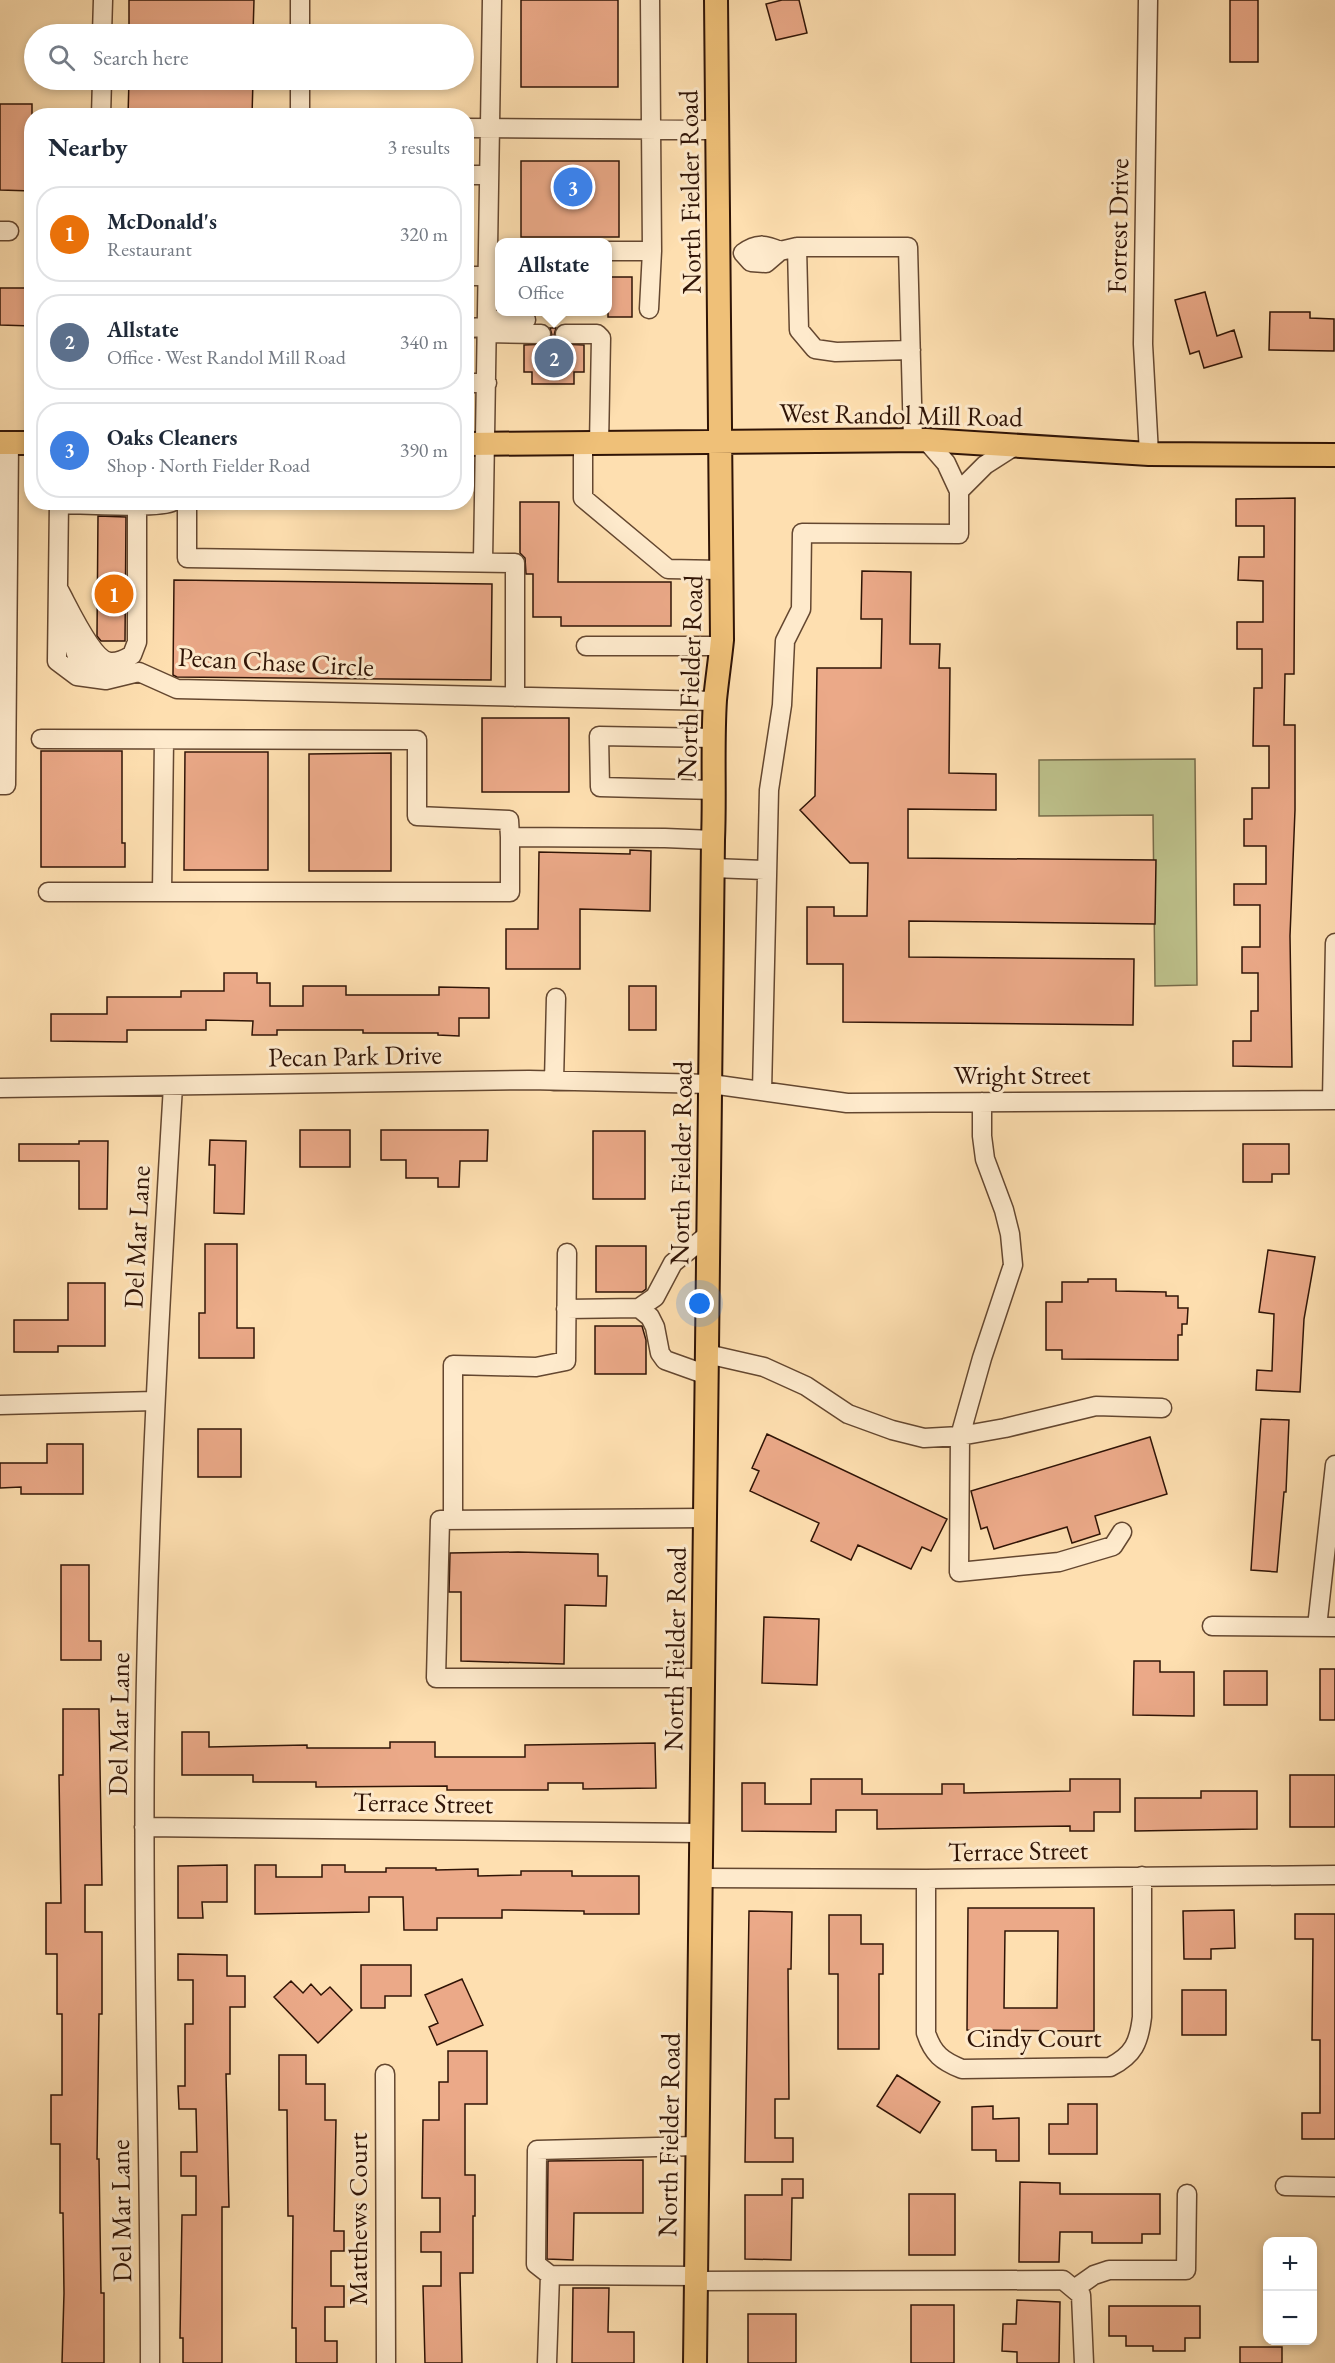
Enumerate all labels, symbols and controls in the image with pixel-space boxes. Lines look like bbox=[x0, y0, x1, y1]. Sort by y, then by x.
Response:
search box bbox=[24, 24, 474, 90]
icon: search bbox=[45, 41, 78, 74]
text: Search here bbox=[93, 43, 188, 72]
street label: North Fielder Road bbox=[670, 89, 709, 294]
text: Nearby bbox=[48, 130, 128, 164]
text: 3 results bbox=[387, 134, 450, 160]
street label: Forrest Drive bbox=[1099, 158, 1136, 294]
pin: 3 bbox=[554, 164, 592, 210]
text: McDonald's bbox=[107, 207, 217, 236]
text: 1 bbox=[64, 221, 75, 247]
text: 320 m bbox=[400, 221, 448, 247]
text: Restaurant bbox=[107, 236, 192, 262]
popup bbox=[495, 238, 612, 316]
text: Allstate bbox=[518, 250, 589, 279]
text: Office bbox=[518, 279, 564, 305]
text: Allstate bbox=[107, 315, 179, 344]
text: 2 bbox=[64, 329, 75, 355]
text: 340 m bbox=[400, 329, 448, 355]
pin: 2 bbox=[534, 336, 574, 380]
text: Office · West Randol Mill Road bbox=[107, 344, 346, 370]
street label: West Randol Mill Road bbox=[779, 395, 1024, 434]
text: Oaks Cleaners bbox=[107, 423, 237, 452]
text: 3 bbox=[64, 437, 75, 463]
text: 390 m bbox=[400, 437, 448, 463]
text: Shop · North Fielder Road bbox=[107, 452, 310, 478]
pin: 1 bbox=[94, 572, 134, 616]
street label: North Fielder Road bbox=[668, 574, 711, 780]
street label: Pecan Chase Circle bbox=[177, 639, 375, 684]
street label: Pecan Park Drive bbox=[268, 1036, 442, 1075]
street label: Wright Street bbox=[954, 1057, 1091, 1092]
street label: North Fielder Road bbox=[661, 1060, 700, 1265]
street label: Del Mar Lane bbox=[115, 1165, 158, 1309]
your location bbox=[685, 1289, 714, 1318]
street label: North Fielder Road bbox=[655, 1546, 694, 1751]
street label: Del Mar Lane bbox=[100, 1652, 137, 1796]
street label: Terrace Street bbox=[353, 1784, 494, 1821]
street label: Terrace Street bbox=[948, 1832, 1089, 1869]
street label: Cindy Court bbox=[966, 2020, 1102, 2055]
street label: North Fielder Road bbox=[649, 2032, 688, 2237]
street label: Matthews Court bbox=[340, 2132, 375, 2305]
street label: Del Mar Lane bbox=[102, 2139, 139, 2283]
map controls bbox=[1263, 2237, 1317, 2345]
button: + bbox=[1263, 2237, 1317, 2291]
button: − bbox=[1263, 2291, 1317, 2345]

